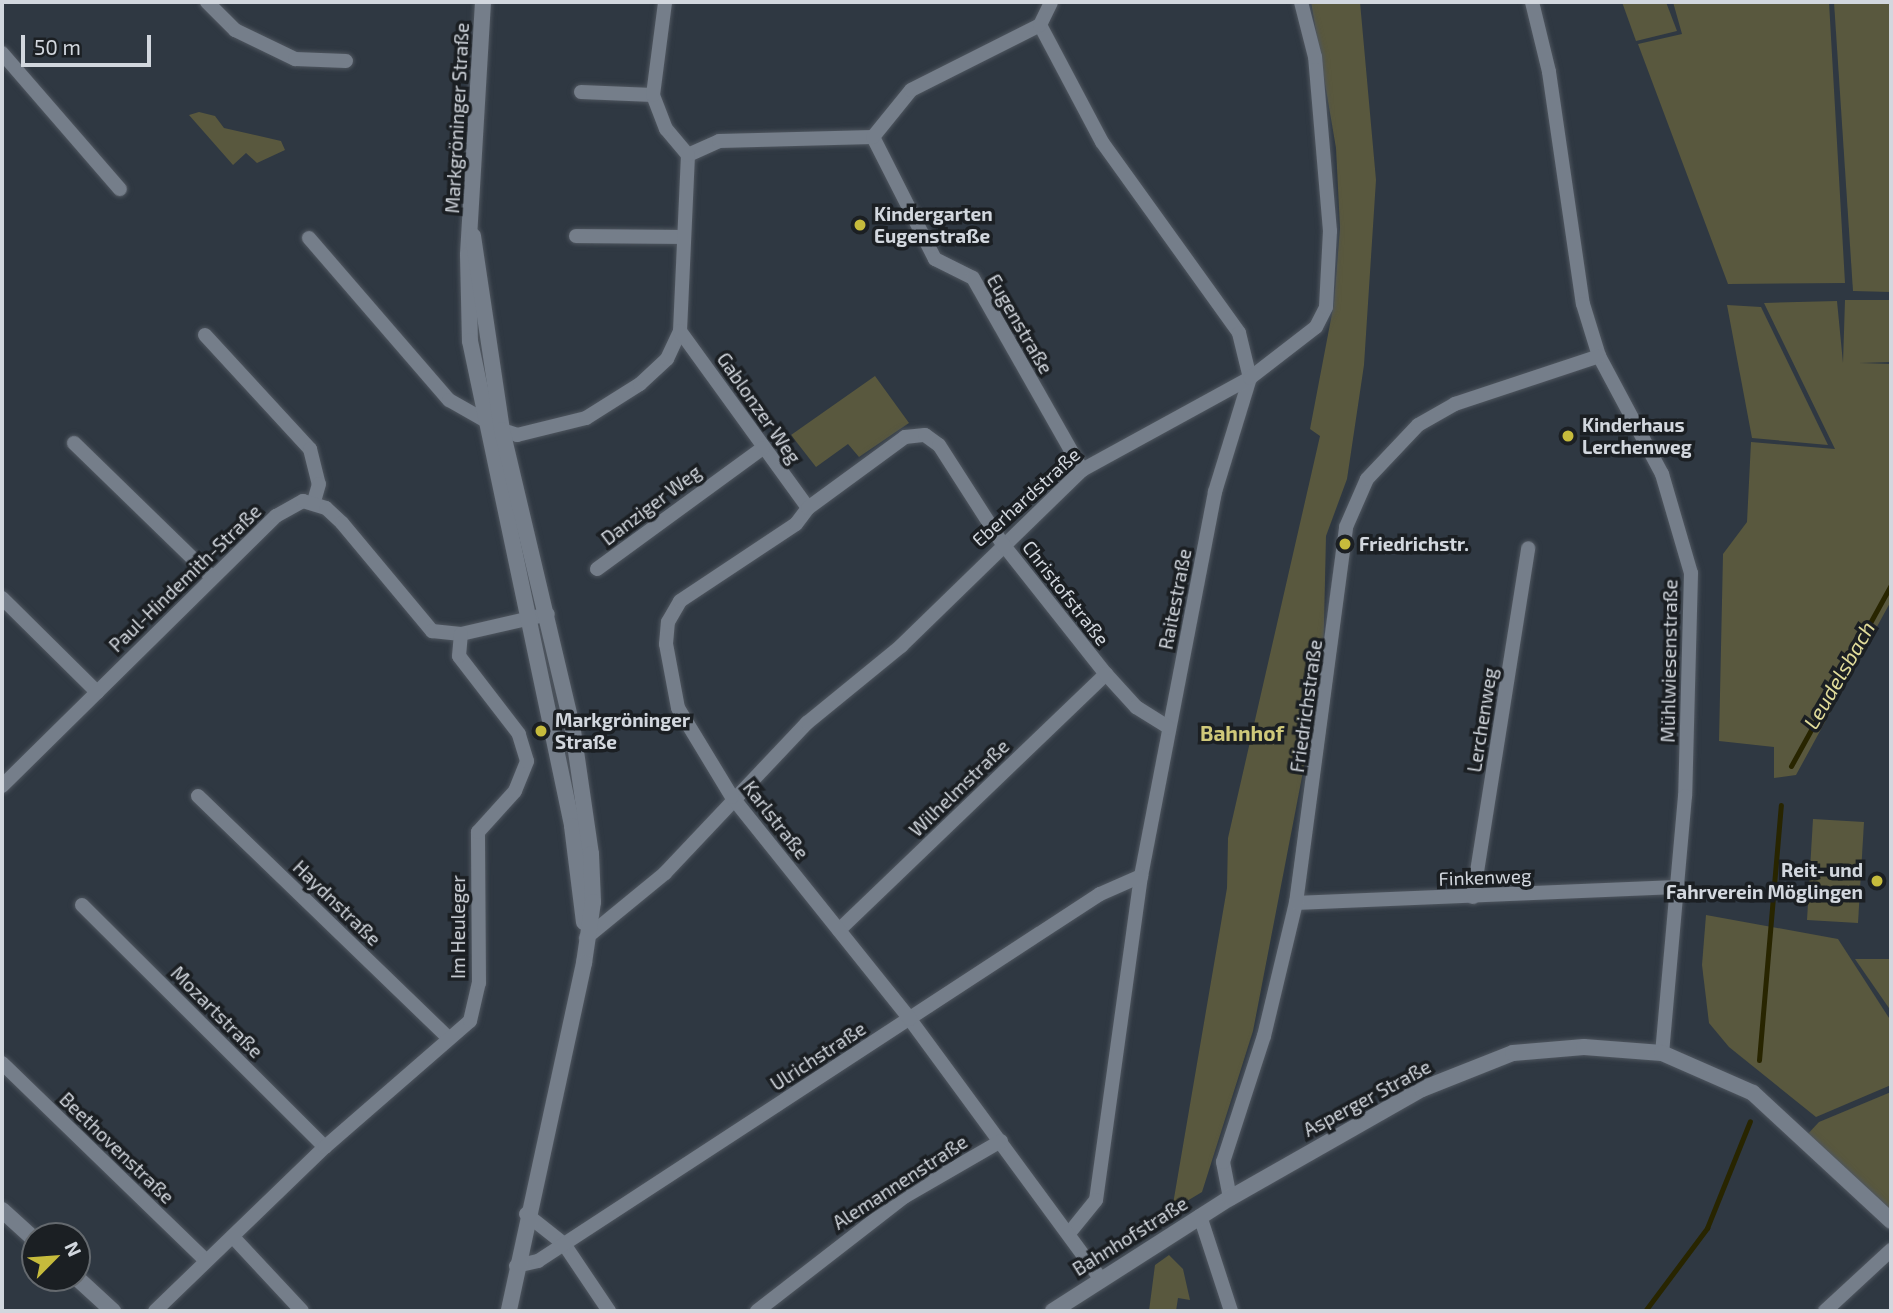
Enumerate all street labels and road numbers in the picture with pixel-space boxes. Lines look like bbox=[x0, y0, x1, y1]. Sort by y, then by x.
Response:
street label: Markgröninger Straße bbox=[441, 22, 473, 214]
street label: Eugenstraße bbox=[982, 270, 1058, 378]
street label: Gablonzer Weg bbox=[712, 348, 806, 468]
street label: Eberhardstraße bbox=[967, 443, 1085, 551]
street label: Danziger Weg bbox=[596, 460, 706, 550]
street label: Paul-Hindemith-Straße bbox=[104, 499, 266, 657]
street label: Christofstraße bbox=[1018, 536, 1114, 650]
street label: Raitestraße bbox=[1154, 547, 1196, 651]
street label: Mühlwiesenstraße bbox=[1656, 579, 1682, 743]
street label: Friedrichstraße bbox=[1285, 638, 1327, 774]
street label: Lerchenweg bbox=[1463, 666, 1501, 774]
street label: Wilhelmstraße bbox=[904, 735, 1014, 841]
street label: Karlstraße bbox=[738, 776, 814, 864]
street label: Haydnstraße bbox=[288, 856, 386, 950]
street label: Finkenweg bbox=[1438, 864, 1532, 890]
street label: Im Heuleger bbox=[447, 875, 469, 979]
street label: Mozartstraße bbox=[166, 961, 268, 1063]
street label: Ulrichstraße bbox=[766, 1017, 870, 1095]
street label: Asperger Straße bbox=[1299, 1055, 1435, 1141]
street label: Beethovenstraße bbox=[55, 1088, 179, 1208]
street label: Alemannenstraße bbox=[828, 1130, 972, 1234]
street label: Bahnhofstraße bbox=[1068, 1192, 1192, 1280]

